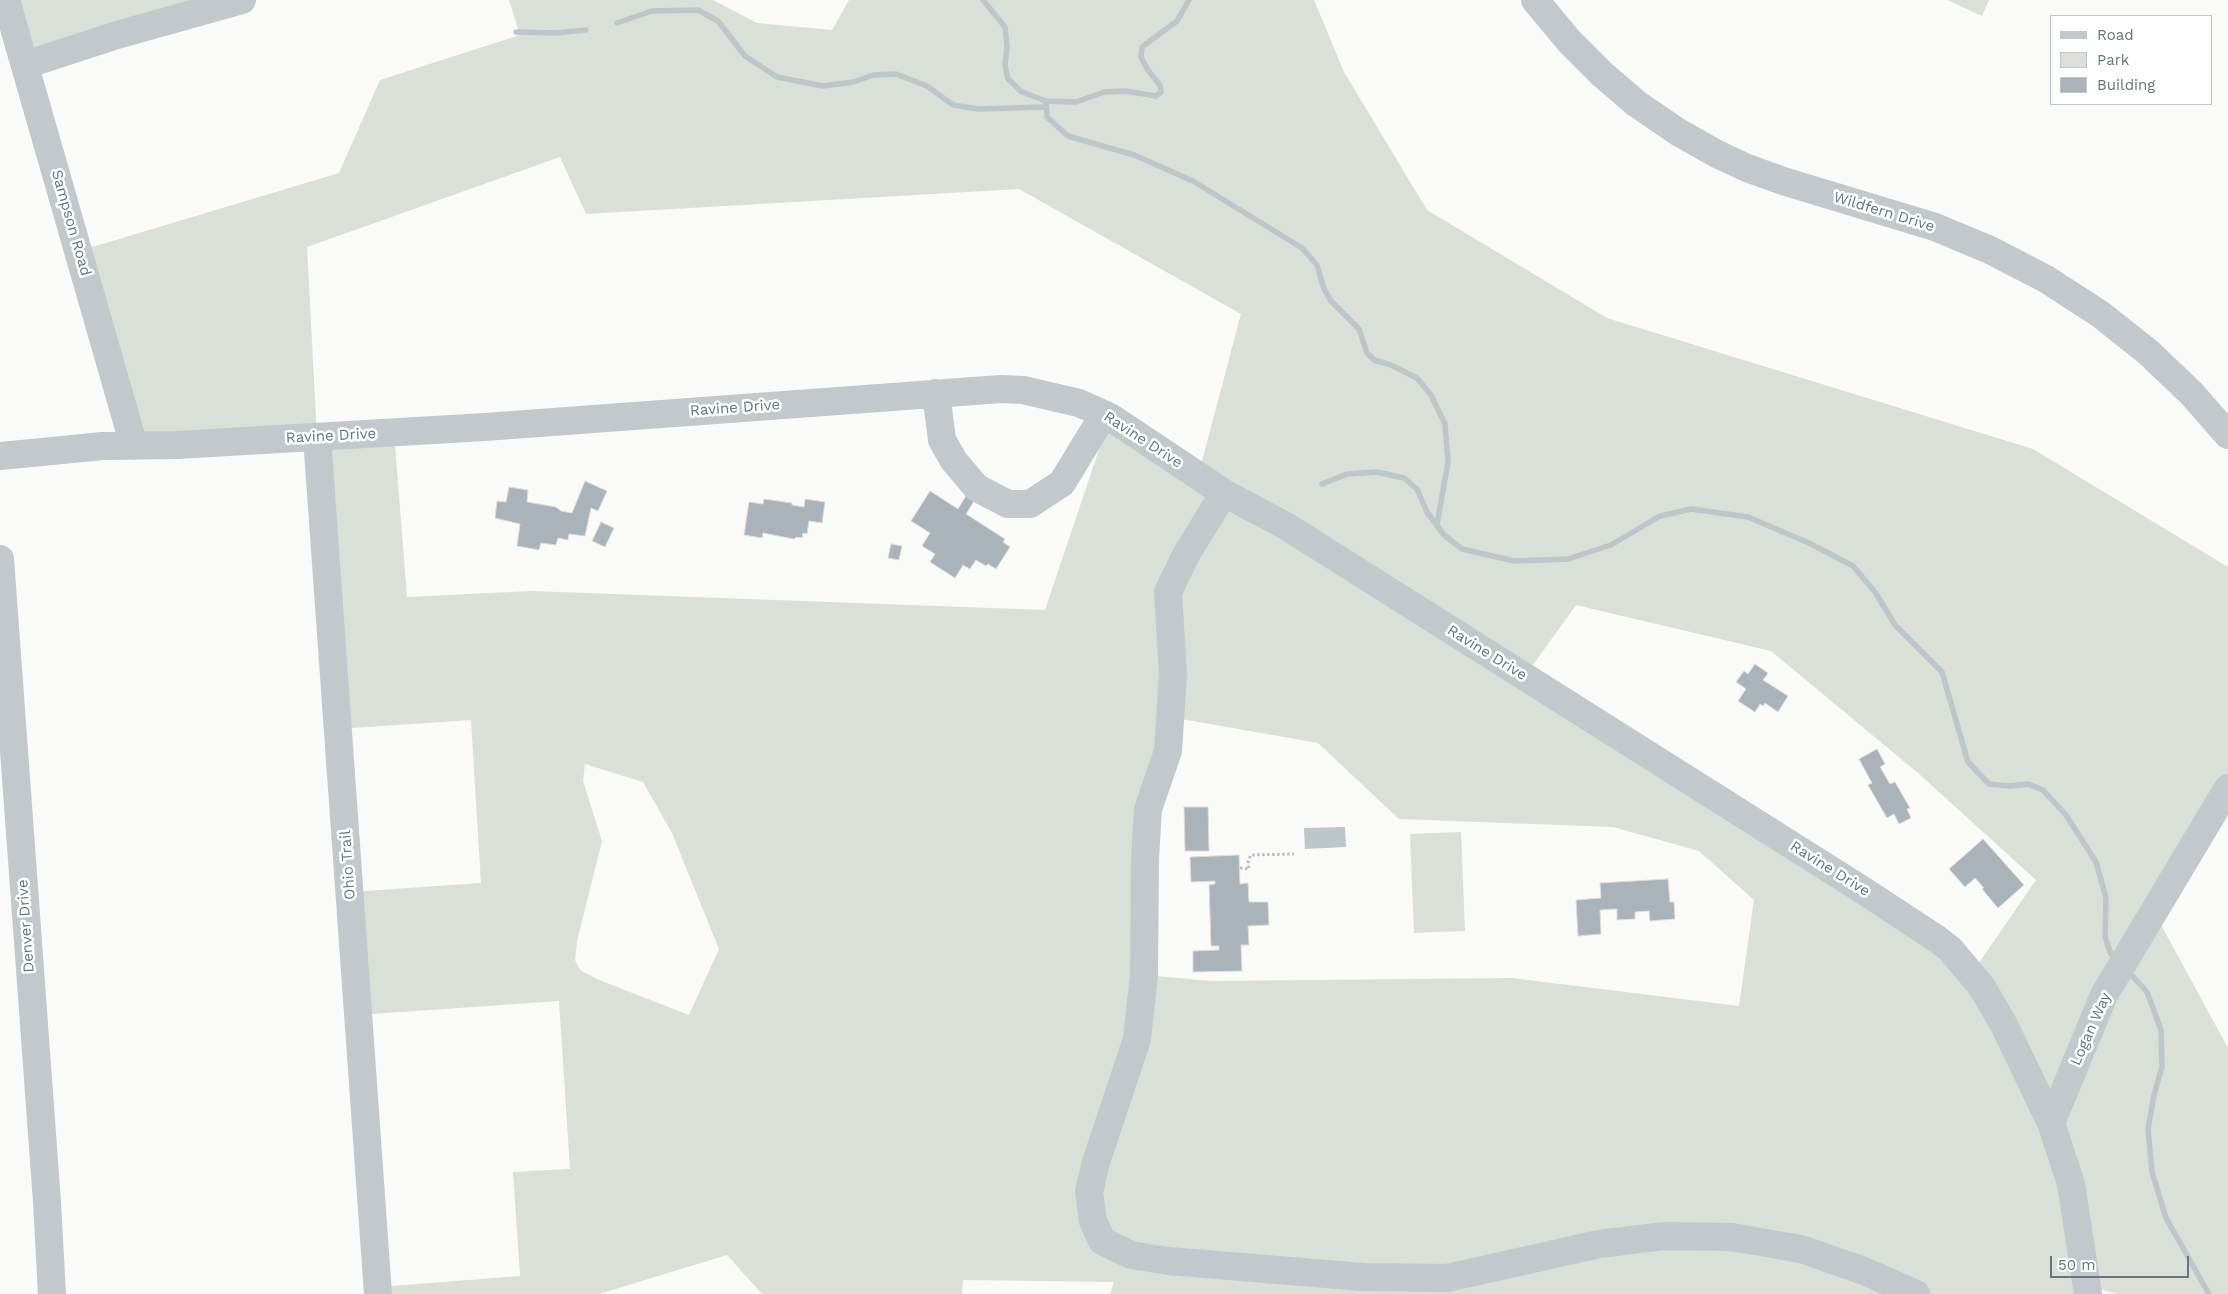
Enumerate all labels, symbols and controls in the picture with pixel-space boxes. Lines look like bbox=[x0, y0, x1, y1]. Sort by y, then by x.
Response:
legend bbox=[2050, 15, 2213, 105]
text: Road bbox=[2097, 26, 2134, 44]
text: Park bbox=[2097, 51, 2129, 69]
text: Building bbox=[2097, 76, 2155, 94]
street label: Sampson Road bbox=[47, 168, 95, 278]
street label: Wildfern Drive bbox=[1831, 188, 1937, 236]
street label: Ravine Drive bbox=[689, 396, 781, 420]
street label: Ravine Drive bbox=[1100, 408, 1186, 472]
street label: Ravine Drive bbox=[285, 425, 377, 447]
street label: Ravine Drive bbox=[1444, 621, 1530, 685]
street label: Ohio Trail bbox=[337, 830, 359, 900]
street label: Ravine Drive bbox=[1787, 837, 1873, 901]
street label: Denver Drive bbox=[14, 879, 38, 973]
street label: Logan Way bbox=[2067, 990, 2115, 1068]
scale bar bbox=[2053, 1246, 2192, 1278]
text: 50 m bbox=[2058, 1256, 2095, 1274]

